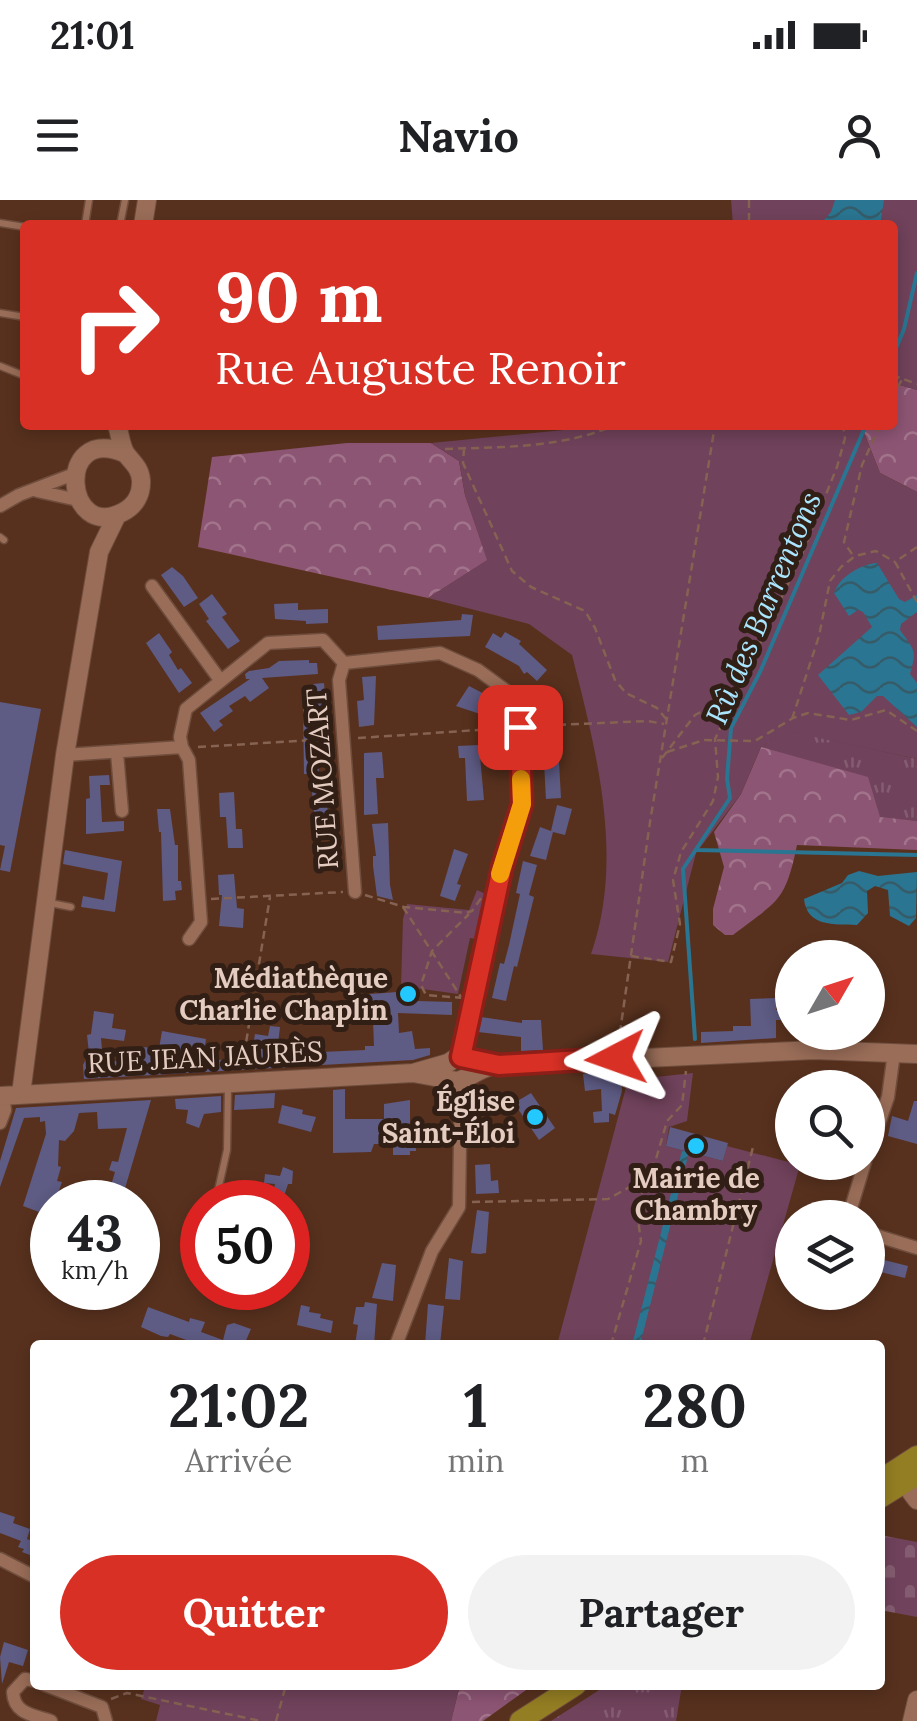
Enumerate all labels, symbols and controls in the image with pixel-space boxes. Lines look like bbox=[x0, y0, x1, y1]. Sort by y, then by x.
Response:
text: 21:01 bbox=[50, 11, 135, 59]
text: Navio bbox=[398, 107, 519, 164]
icon: menu bbox=[30, 108, 85, 163]
icon: person bbox=[832, 108, 887, 163]
text: 90 m bbox=[215, 252, 383, 341]
icon: right bbox=[50, 260, 180, 390]
text: Rue Auguste Renoir bbox=[215, 339, 626, 396]
water label: Rû des Barrentons bbox=[697, 486, 829, 730]
pin bbox=[478, 685, 563, 770]
street label: RUE MOZART bbox=[298, 687, 346, 871]
icon: arrive bbox=[493, 700, 548, 755]
north arrow bbox=[775, 940, 885, 1050]
map controls bbox=[775, 940, 885, 1310]
place label: Médiathèque Charlie Chaplin bbox=[179, 960, 388, 1028]
marker: Médiathèque Charlie Chaplin bbox=[397, 983, 419, 1005]
position arrow bbox=[564, 1006, 668, 1110]
street label: RUE JEAN JAURÈS bbox=[86, 1033, 324, 1081]
button: search bbox=[775, 1070, 885, 1180]
place label: Église Saint-Éloi bbox=[382, 1083, 515, 1151]
marker: Église Saint-Éloi bbox=[524, 1106, 546, 1128]
marker: Mairie de Chambry bbox=[685, 1135, 707, 1157]
place label: Mairie de Chambry bbox=[632, 1160, 760, 1228]
speed limit sign: 50 bbox=[180, 1180, 310, 1310]
button: layers bbox=[775, 1200, 885, 1310]
text: 43 bbox=[67, 1201, 123, 1265]
text: km/h bbox=[61, 1254, 129, 1286]
text: 21:02 bbox=[168, 1367, 309, 1443]
text: 1 bbox=[464, 1367, 488, 1443]
text: 280 bbox=[643, 1367, 747, 1443]
text: Arrivée bbox=[185, 1440, 292, 1481]
text: min bbox=[447, 1440, 505, 1481]
text: m bbox=[680, 1440, 709, 1481]
button: Quitter bbox=[60, 1555, 448, 1670]
button: Partager bbox=[468, 1555, 855, 1670]

